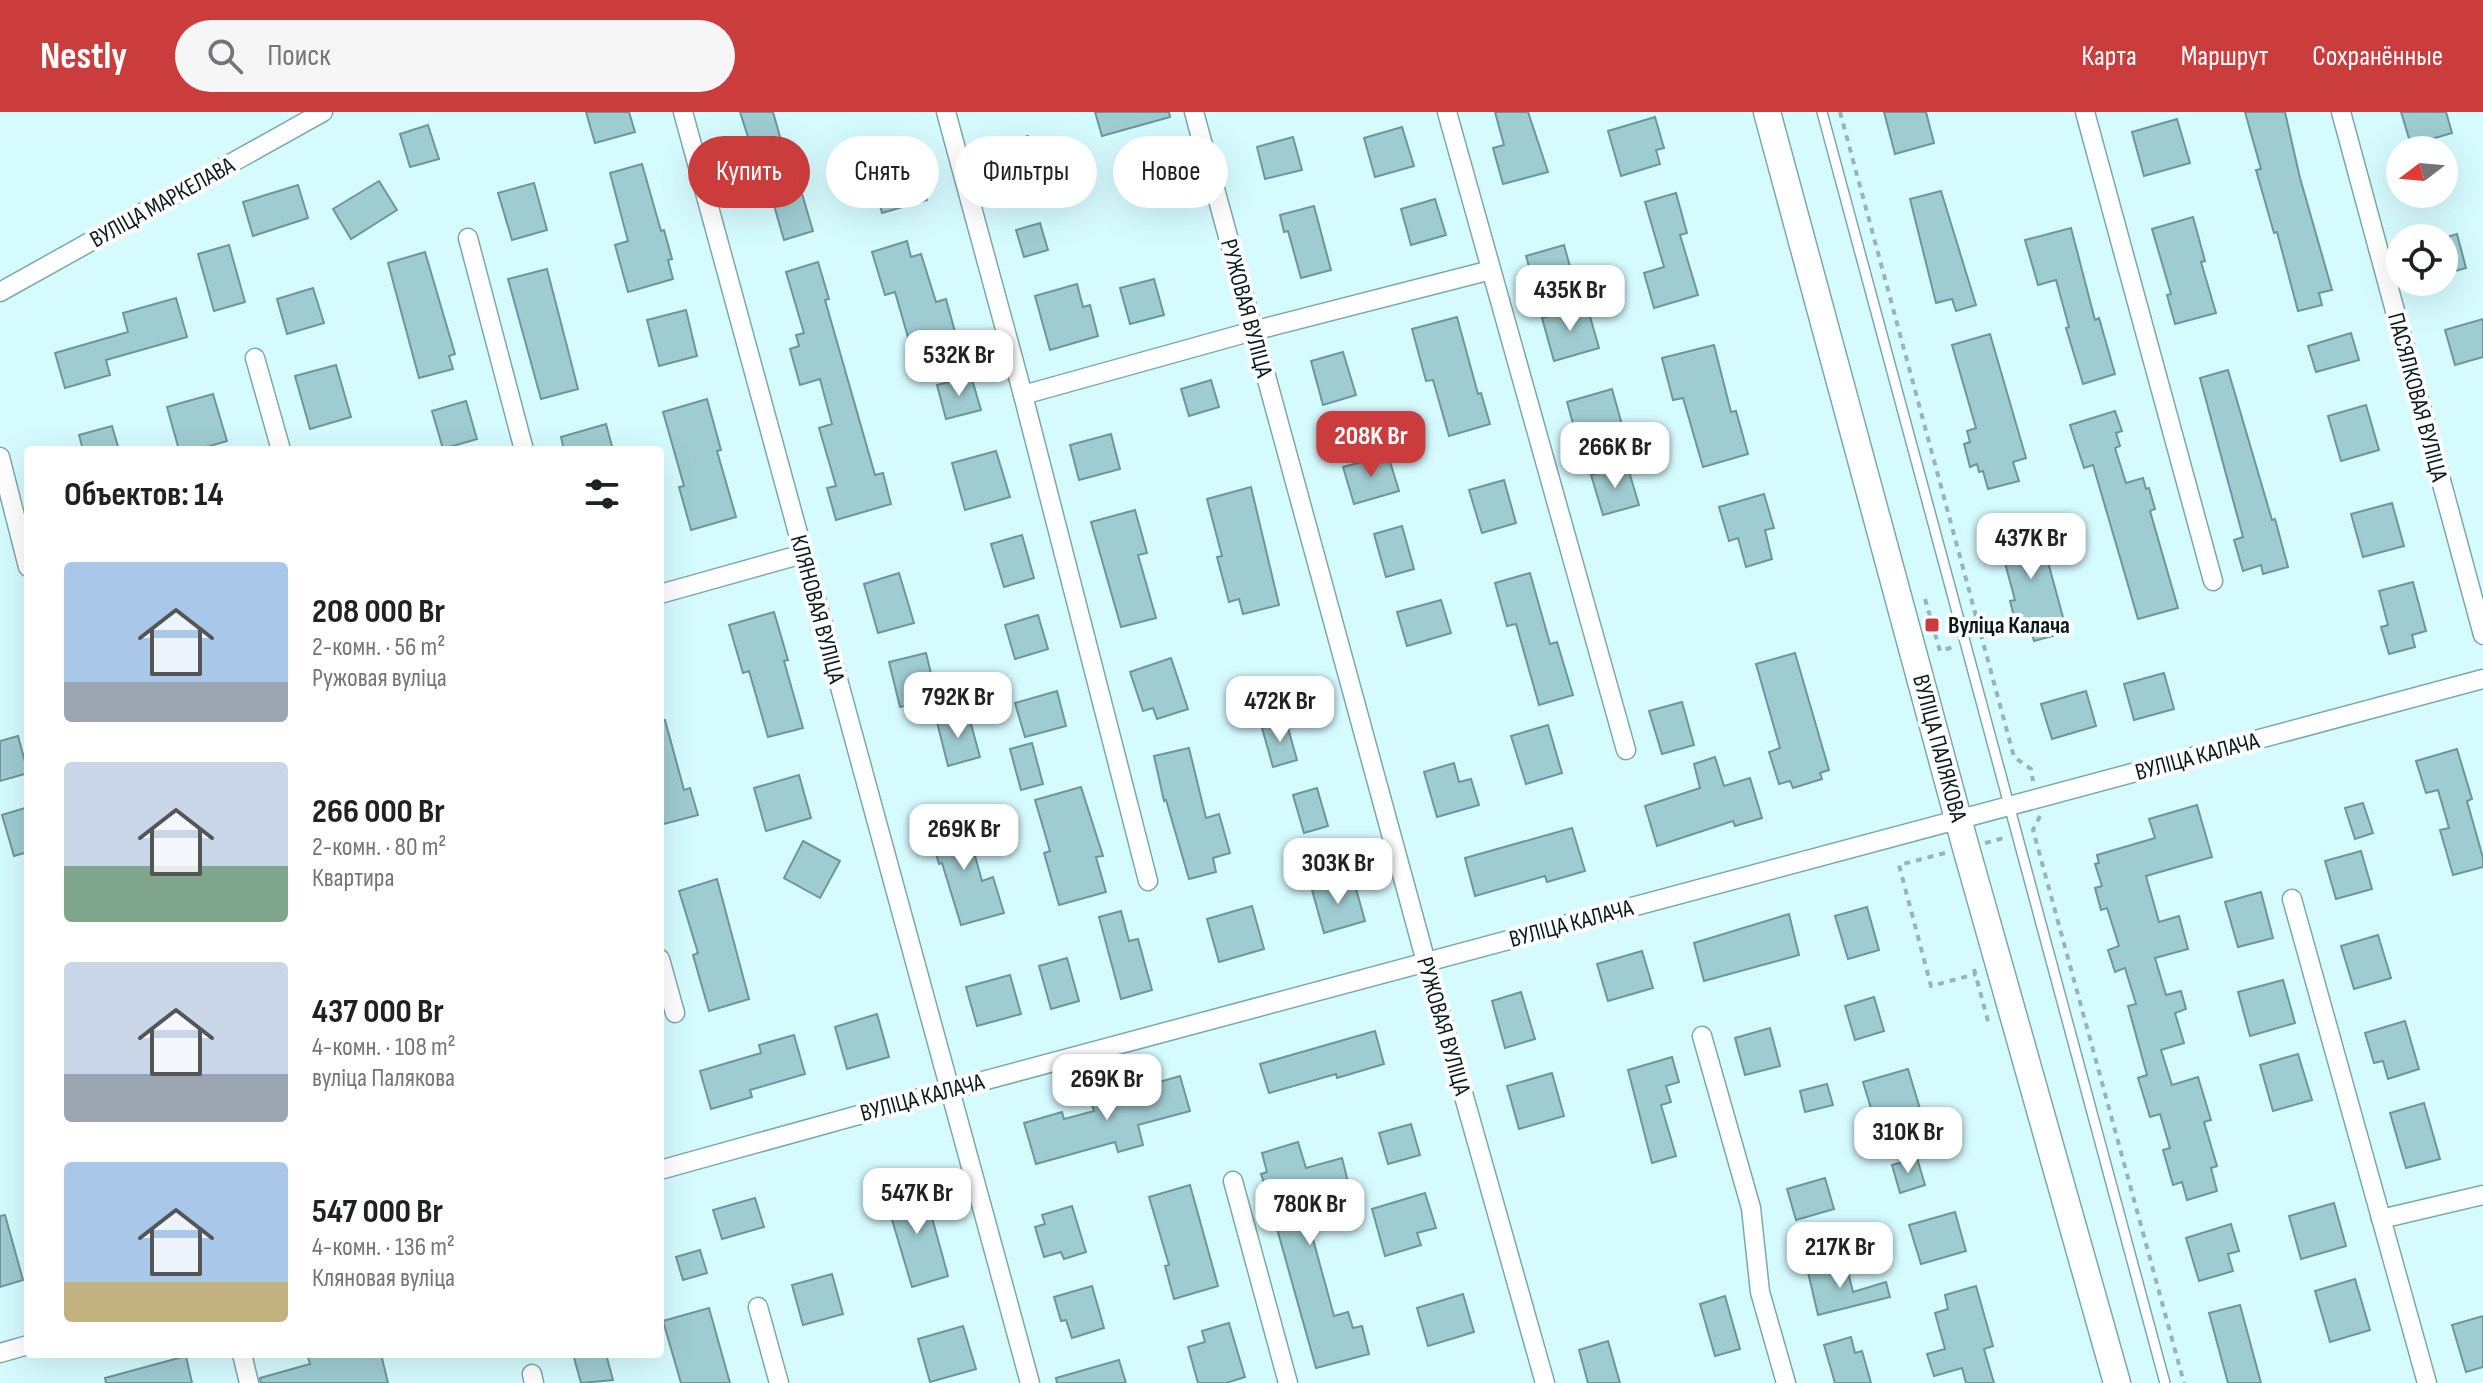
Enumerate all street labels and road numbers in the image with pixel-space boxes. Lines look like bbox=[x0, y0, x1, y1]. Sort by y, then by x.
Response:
street label: ВУЛІЦА МАРКЕЛАВА bbox=[85, 150, 240, 254]
street label: РУЖОВАЯ ВУЛІЦА bbox=[1214, 236, 1279, 381]
street label: ПАСЯЛКОВАЯ ВУЛІЦА bbox=[2381, 310, 2454, 485]
street label: КЛЯНОВАЯ ВУЛІЦА bbox=[784, 532, 851, 687]
street label: ВУЛІЦА ПАЛЯКОВА bbox=[1906, 671, 1973, 826]
street label: ВУЛІЦА КАЛАЧА bbox=[2132, 726, 2263, 787]
street label: ВУЛІЦА КАЛАЧА bbox=[1506, 893, 1637, 954]
street label: РУЖОВАЯ ВУЛІЦА bbox=[1410, 954, 1477, 1099]
street label: ВУЛІЦА КАЛАЧА bbox=[857, 1067, 988, 1128]

